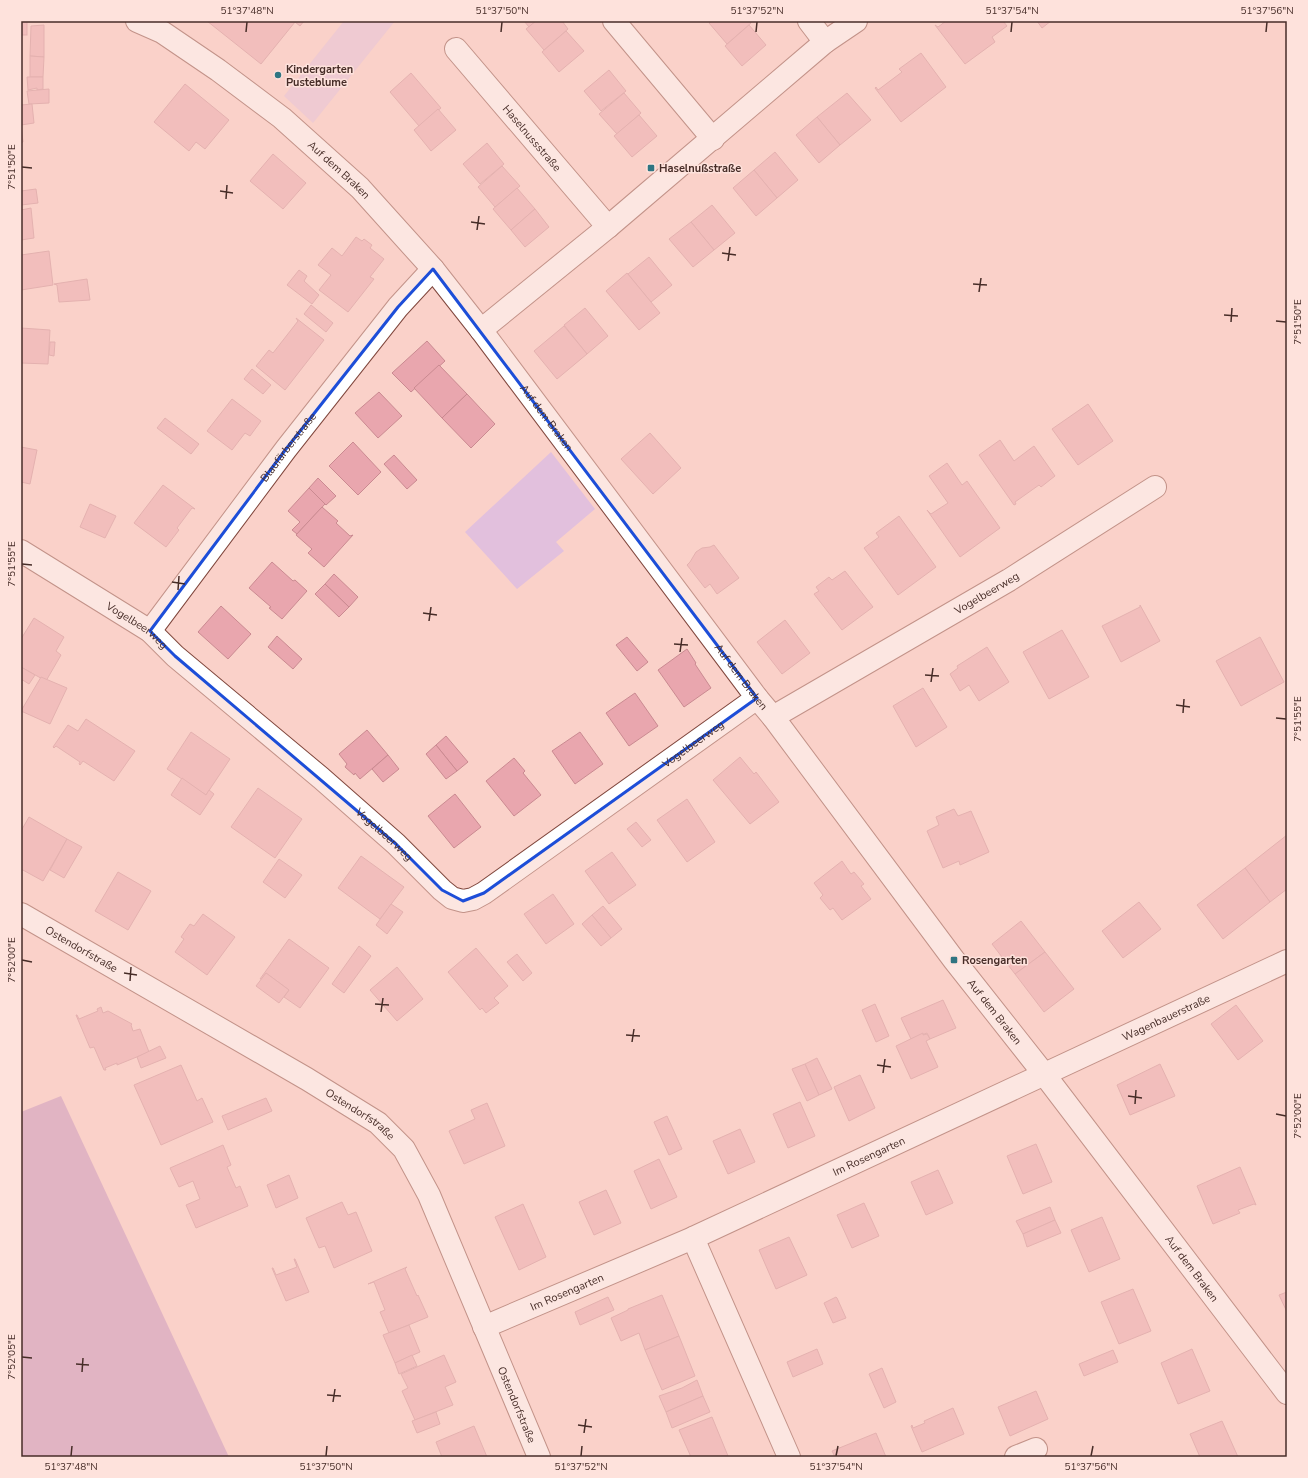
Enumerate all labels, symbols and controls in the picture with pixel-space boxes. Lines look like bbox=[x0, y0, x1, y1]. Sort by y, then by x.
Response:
text: 51°37'48"N bbox=[220, 4, 274, 18]
text: 51°37'50"N bbox=[475, 4, 529, 18]
text: 51°37'52"N bbox=[730, 4, 784, 18]
text: 51°37'54"N bbox=[985, 4, 1039, 18]
text: 51°37'56"N bbox=[1240, 4, 1294, 18]
place label: Kindergarten Pusteblume bbox=[286, 62, 353, 90]
marker: Kindergarten Pusteblume bbox=[273, 70, 283, 80]
street label: Haselnussstraße bbox=[499, 102, 564, 175]
street label: Auf dem Braken bbox=[304, 138, 373, 202]
text: 7°51'50"E bbox=[5, 144, 19, 190]
place label: Haselnußstraße bbox=[659, 161, 741, 176]
marker: Haselnußstraße bbox=[646, 163, 656, 173]
text: 7°51'50"E bbox=[1291, 299, 1305, 345]
street label: Auf dem Braken bbox=[516, 381, 576, 454]
street label: Blaufärberstraße bbox=[257, 409, 320, 485]
text: 7°51'55"E bbox=[5, 541, 19, 587]
street label: Vogelbeerweg bbox=[951, 569, 1022, 619]
street label: Vogelbeerweg bbox=[102, 598, 171, 653]
street label: Auf dem Braken bbox=[711, 641, 771, 713]
text: 7°51'55"E bbox=[1291, 696, 1305, 742]
street label: Vogelbeerweg bbox=[658, 717, 727, 772]
street label: Vogelbeerweg bbox=[351, 804, 416, 864]
street label: Ostendorfstraße bbox=[42, 923, 121, 976]
text: 7°52'00"E bbox=[5, 937, 19, 983]
place label: Rosengarten bbox=[962, 953, 1027, 968]
marker: Rosengarten bbox=[949, 955, 959, 965]
street label: Auf dem Braken bbox=[964, 976, 1025, 1048]
street label: Wagenbauerstraße bbox=[1120, 991, 1213, 1045]
street label: Ostendorfstraße bbox=[322, 1085, 398, 1144]
text: 7°52'00"E bbox=[1291, 1093, 1305, 1139]
street label: Im Rosengarten bbox=[830, 1133, 908, 1180]
street label: Auf dem Braken bbox=[1162, 1232, 1222, 1305]
street label: Im Rosengarten bbox=[528, 1270, 606, 1314]
text: 7°52'05"E bbox=[5, 1334, 19, 1380]
street label: Ostendorfstraße bbox=[494, 1364, 539, 1445]
text: 51°37'48"N bbox=[44, 1460, 98, 1474]
text: 51°37'50"N bbox=[299, 1460, 353, 1474]
text: 51°37'52"N bbox=[554, 1460, 608, 1474]
text: 51°37'54"N bbox=[809, 1460, 863, 1474]
text: 51°37'56"N bbox=[1064, 1460, 1118, 1474]

